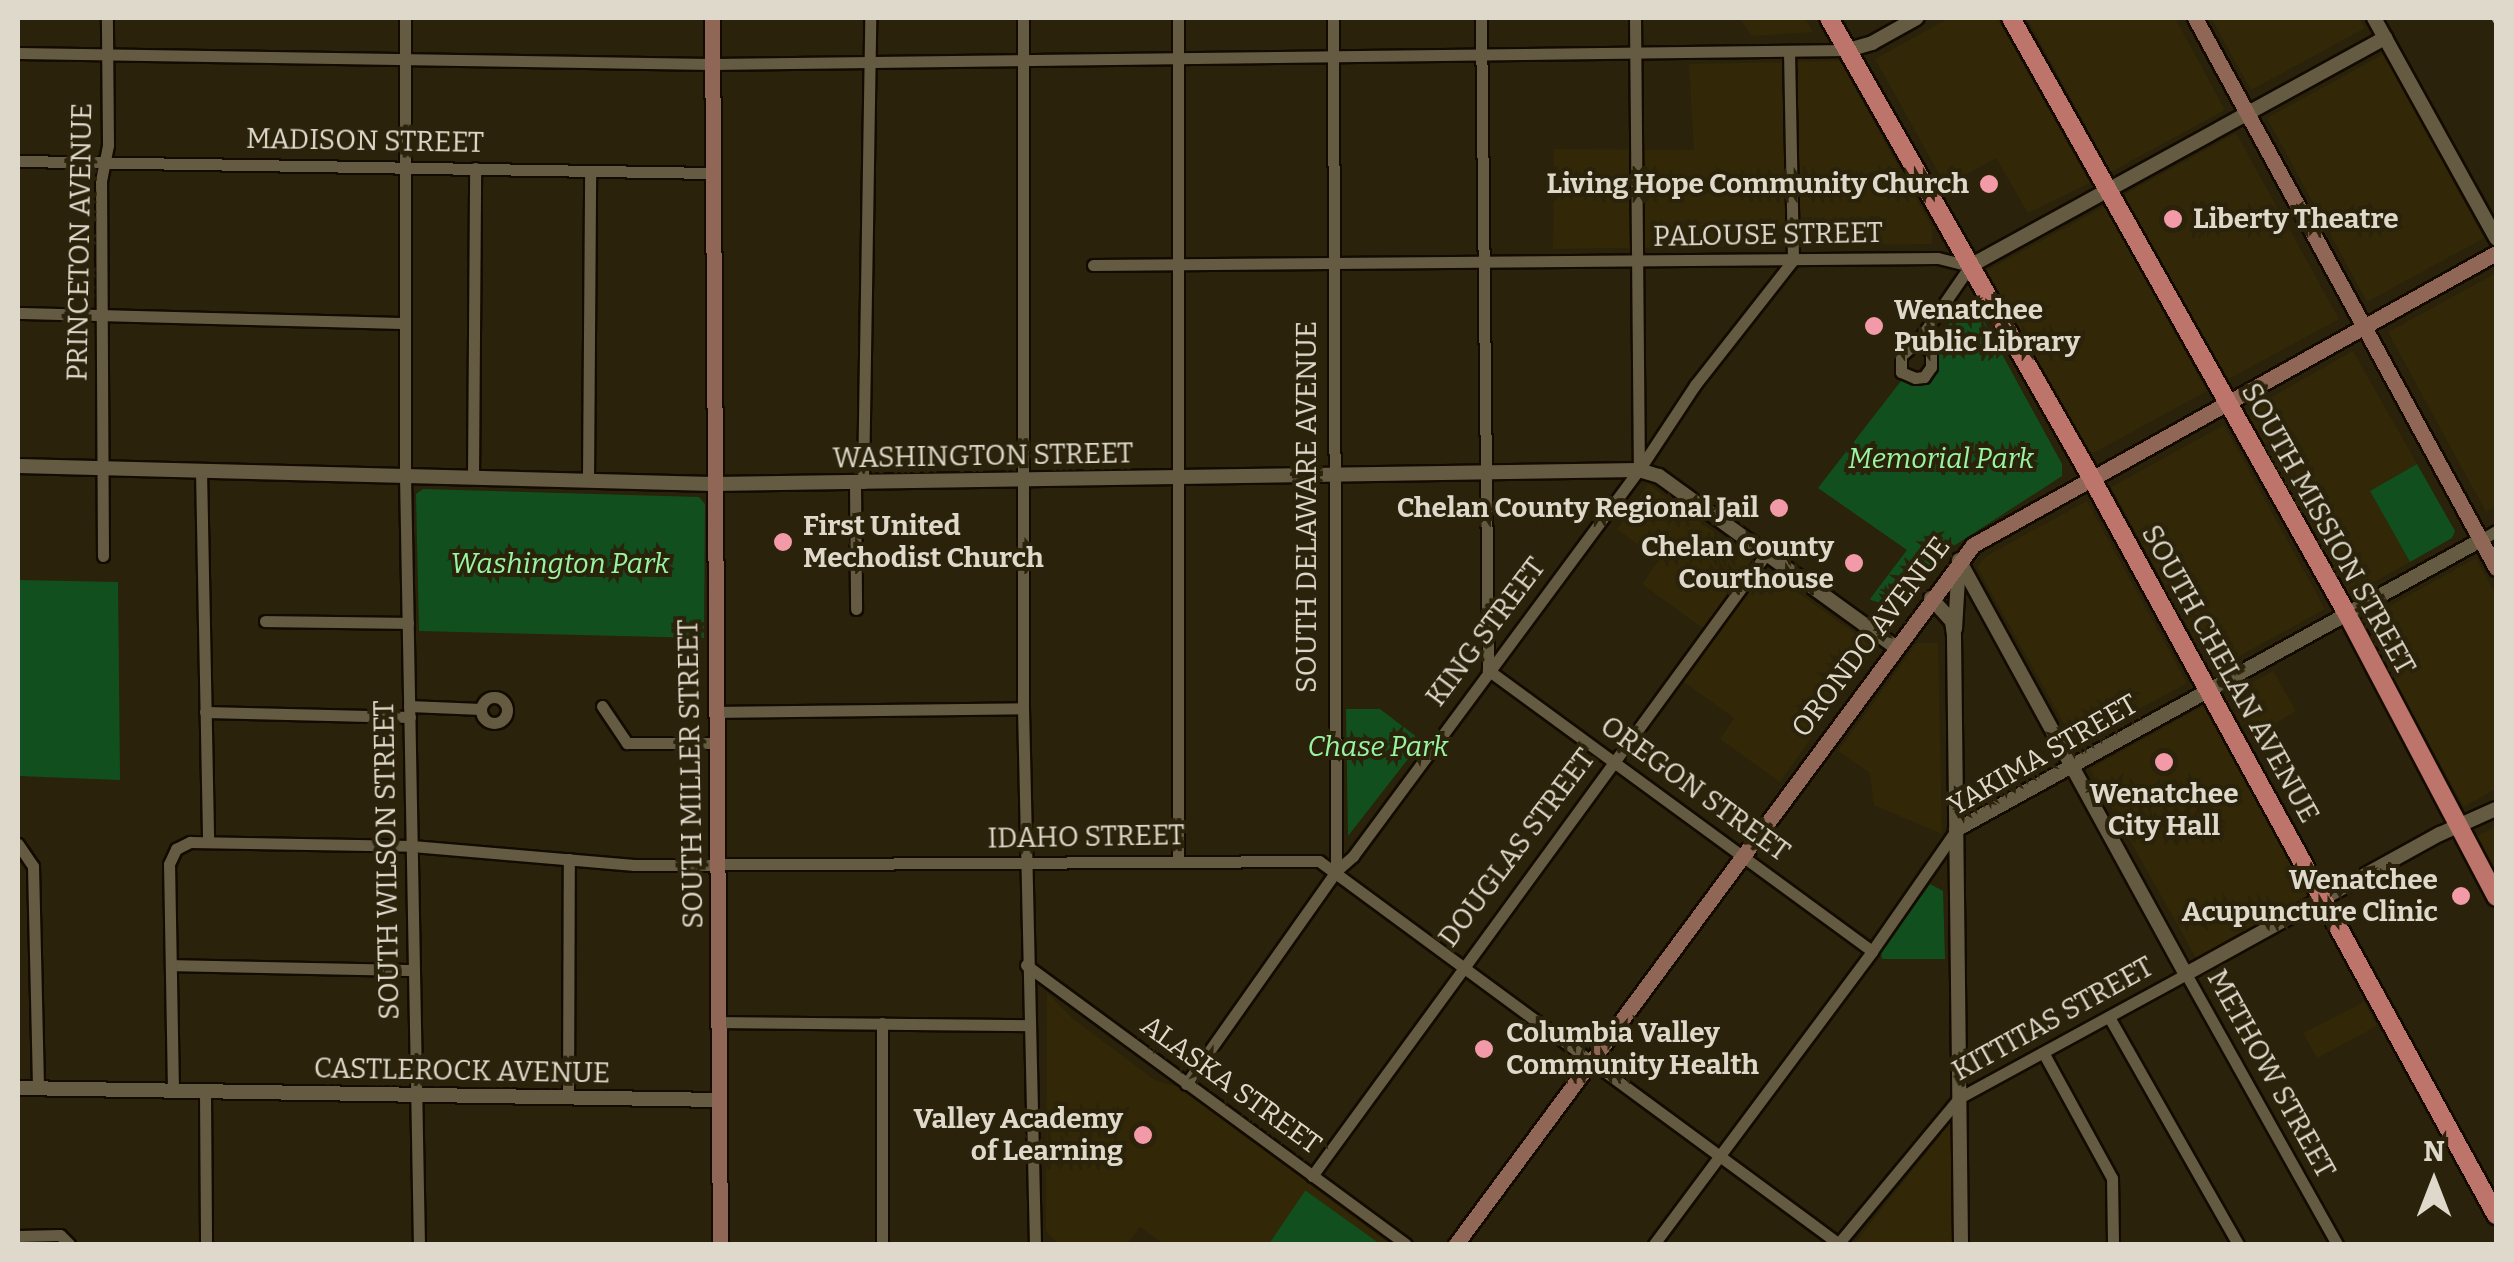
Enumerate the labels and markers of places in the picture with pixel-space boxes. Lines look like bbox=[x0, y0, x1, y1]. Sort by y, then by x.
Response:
place label: Living Hope Community Church bbox=[1547, 167, 1969, 201]
marker: Living Hope Community Church bbox=[1978, 173, 2000, 195]
place label: Liberty Theatre bbox=[2193, 202, 2399, 236]
marker: Liberty Theatre bbox=[2162, 208, 2184, 230]
place label: Wenatchee Public Library bbox=[1894, 293, 2080, 359]
marker: Wenatchee Public Library bbox=[1863, 315, 1885, 337]
place label: Chelan County Regional Jail bbox=[1397, 491, 1759, 525]
marker: Chelan County Regional Jail bbox=[1768, 497, 1790, 519]
place label: First United Mechodist Church bbox=[803, 509, 1044, 575]
place label: Chelan County Courthouse bbox=[1641, 530, 1834, 596]
marker: First United Mechodist Church bbox=[772, 531, 794, 553]
marker: Chelan County Courthouse bbox=[1843, 552, 1865, 574]
marker: Wenatchee City Hall bbox=[2153, 751, 2175, 773]
place label: Wenatchee City Hall bbox=[2089, 777, 2239, 843]
place label: Wenatchee Acupuncture Clinic bbox=[2182, 863, 2438, 929]
marker: Wenatchee Acupuncture Clinic bbox=[2448, 883, 2474, 909]
place label: Columbia Valley Community Health bbox=[1506, 1016, 1759, 1082]
marker: Columbia Valley Community Health bbox=[1471, 1036, 1497, 1062]
place label: Valley Academy of Learning bbox=[914, 1102, 1123, 1168]
marker: Valley Academy of Learning bbox=[1132, 1124, 1154, 1146]

